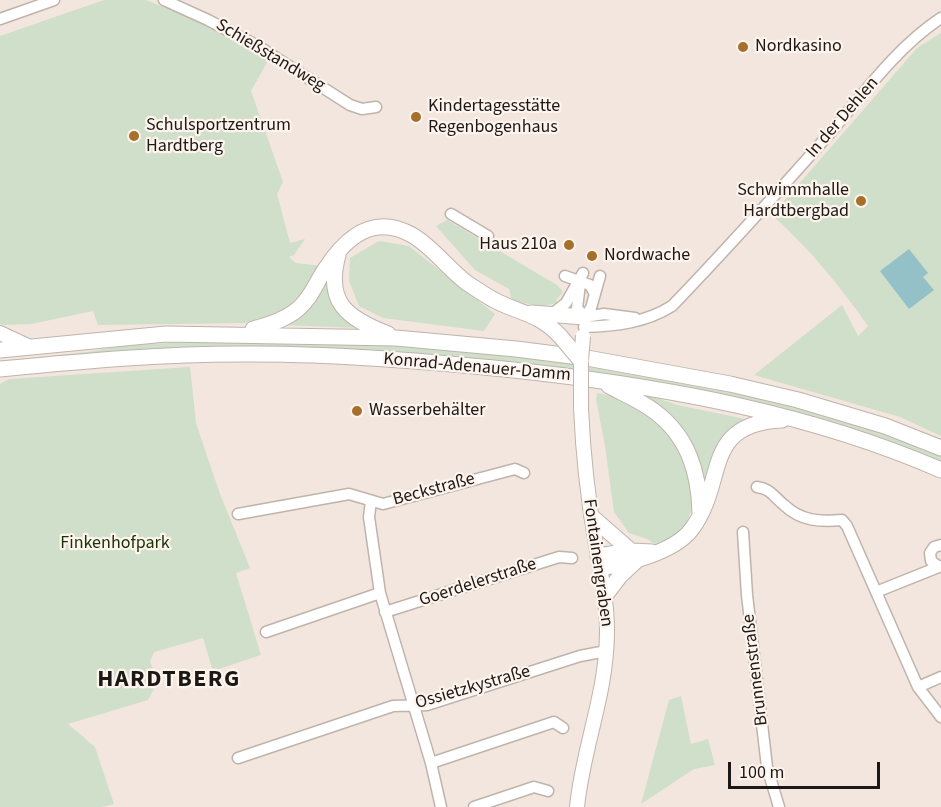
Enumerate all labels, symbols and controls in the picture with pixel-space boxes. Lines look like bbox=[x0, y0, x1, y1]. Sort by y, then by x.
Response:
street label: Schießstandweg bbox=[211, 15, 329, 97]
place label: Nordkasino bbox=[755, 36, 842, 58]
marker: Nordkasino bbox=[736, 40, 750, 54]
street label: In der Dehlen bbox=[802, 73, 884, 163]
place label: Kindertagesstätte Regenbogenhaus bbox=[428, 96, 560, 138]
marker: Kindertagesstätte Regenbogenhaus bbox=[409, 110, 423, 124]
place label: Schulsportzentrum Hardtberg bbox=[146, 115, 291, 158]
marker: Schulsportzentrum Hardtberg bbox=[127, 129, 141, 143]
place label: Schwimmhalle Hardtbergbad bbox=[737, 180, 849, 222]
marker: Schwimmhalle Hardtbergbad bbox=[854, 194, 868, 208]
place label: Haus 210a bbox=[479, 234, 557, 256]
marker: Haus 210a bbox=[562, 238, 576, 252]
place label: Nordwache bbox=[604, 245, 690, 267]
marker: Nordwache bbox=[585, 249, 599, 263]
street label: Konrad-Adenauer-Damm bbox=[382, 349, 572, 387]
place label: Wasserbehälter bbox=[369, 400, 486, 422]
marker: Wasserbehälter bbox=[350, 404, 364, 418]
street label: Beckstraße bbox=[391, 469, 477, 511]
street label: Fontainengraben bbox=[577, 498, 617, 628]
park label: Finkenhofpark bbox=[60, 533, 170, 555]
street label: Goerdelerstraße bbox=[417, 554, 539, 612]
street label: Brunnenstraße bbox=[738, 613, 774, 727]
street label: Ossietzkystraße bbox=[413, 661, 533, 715]
district label: HARDTBERG bbox=[97, 667, 241, 695]
scale bar bbox=[731, 750, 882, 788]
text: 100 m bbox=[739, 760, 784, 785]

